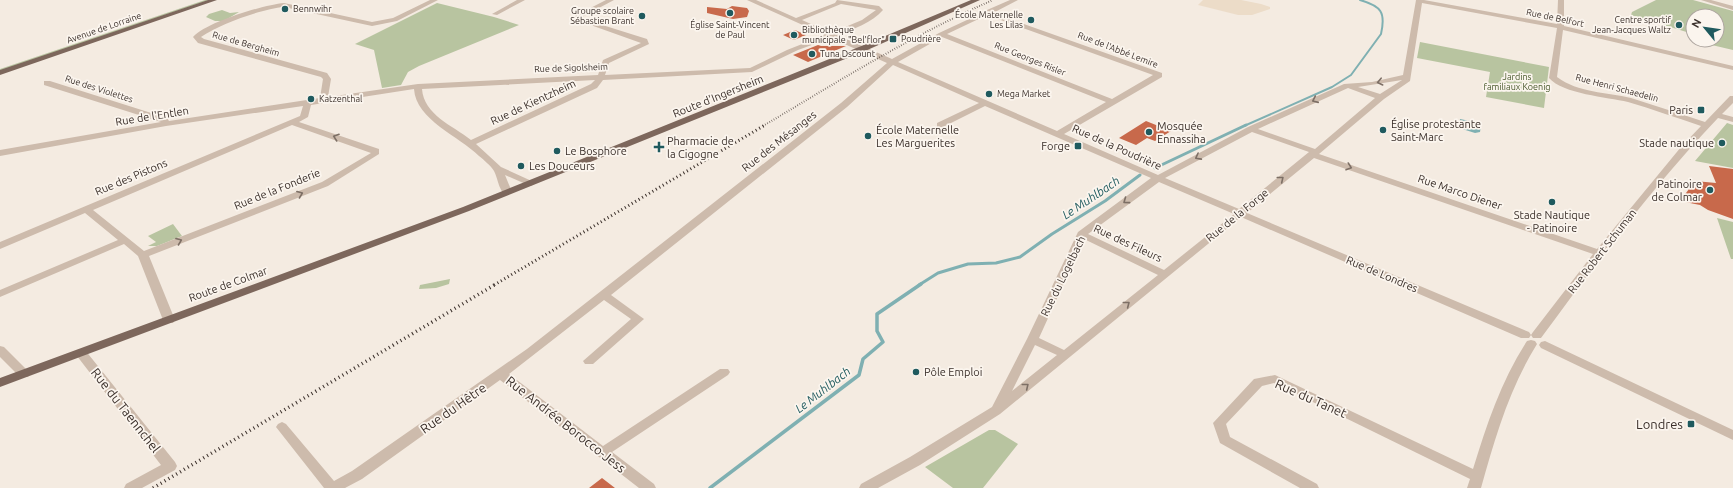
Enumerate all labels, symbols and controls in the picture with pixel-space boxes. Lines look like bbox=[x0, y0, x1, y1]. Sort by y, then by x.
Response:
marker: Bennwihr bbox=[280, 4, 290, 14]
place label: Bennwihr bbox=[293, 4, 332, 14]
place label: Groupe scolaire Sébastien Brant bbox=[570, 6, 634, 26]
street label: Rue de Belfort bbox=[1525, 7, 1585, 29]
marker: Église Saint-Vincent de Paul bbox=[725, 8, 735, 18]
place label: École Maternelle Les Lilas bbox=[955, 8, 1023, 30]
north arrow bbox=[1685, 8, 1725, 48]
street label: Avenue de Lorraine bbox=[65, 11, 143, 45]
marker: Groupe scolaire Sébastien Brant bbox=[637, 11, 647, 21]
marker: École Maternelle Les Lilas bbox=[1026, 15, 1036, 25]
place label: Centre sportif Jean-Jacques Waltz bbox=[1592, 15, 1672, 35]
text: N bbox=[1689, 17, 1703, 30]
place label: Église Saint-Vincent de Paul bbox=[690, 18, 770, 40]
marker: Centre sportif Jean-Jacques Waltz bbox=[1674, 20, 1684, 30]
place label: Bibliothèque municipale "Bel'flor" bbox=[802, 25, 885, 45]
street label: Rue de Bergheim bbox=[211, 30, 281, 58]
marker: Bibliothèque municipale "Bel'flor" bbox=[789, 30, 799, 40]
street label: Rue de l'Abbé Lemire bbox=[1076, 30, 1160, 70]
marker: Poudrière bbox=[888, 34, 898, 44]
place label: Poudrière bbox=[901, 34, 941, 44]
street label: Rue Georges Risler bbox=[993, 40, 1068, 78]
marker: Tuna Dscount bbox=[807, 49, 817, 59]
place label: Tuna Dscount bbox=[820, 49, 876, 59]
street label: Rue de Sigolsheim bbox=[534, 62, 608, 74]
street label: Route d'Ingersheim bbox=[671, 72, 765, 120]
park label: Jardins familiaux Koenig bbox=[1483, 72, 1551, 92]
street label: Rue Henri Schaedelin bbox=[1574, 72, 1660, 104]
street label: Rue des Violettes bbox=[64, 73, 134, 105]
street label: Rue de Kientzheim bbox=[488, 77, 578, 127]
one-way arrow bbox=[1376, 77, 1383, 86]
marker: Mega Market bbox=[984, 89, 994, 99]
place label: Mega Market bbox=[997, 89, 1051, 99]
marker: Katzenthal bbox=[306, 94, 316, 104]
place label: Katzenthal bbox=[319, 94, 363, 104]
one-way arrow bbox=[1311, 95, 1318, 103]
street label: Rue de l'Entlen bbox=[114, 104, 190, 128]
place label: Paris bbox=[1669, 104, 1693, 116]
marker: Paris bbox=[1696, 105, 1706, 115]
street label: Rue des Mésanges bbox=[739, 108, 819, 174]
place label: Église protestante Saint-Marc bbox=[1391, 117, 1481, 143]
place label: Mosquée Ennassiha bbox=[1157, 120, 1206, 145]
street label: Rue de la Poudrière bbox=[1070, 122, 1164, 172]
place label: École Maternelle Les Marguerites bbox=[876, 123, 959, 149]
marker: Église protestante Saint-Marc bbox=[1378, 125, 1388, 135]
marker: Mosquée Ennassiha bbox=[1144, 127, 1154, 137]
marker: École Maternelle Les Marguerites bbox=[863, 131, 873, 141]
one-way arrow bbox=[333, 133, 340, 142]
place label: Pharmacie de la Cigogne bbox=[667, 135, 734, 160]
place label: Stade nautique bbox=[1639, 137, 1714, 149]
marker: Stade nautique bbox=[1717, 138, 1727, 148]
place label: Forge bbox=[1041, 140, 1070, 152]
marker: Forge bbox=[1073, 141, 1083, 151]
marker: Pharmacie de la Cigogne bbox=[654, 142, 664, 152]
place label: Le Bosphore bbox=[565, 145, 627, 157]
marker: Le Bosphore bbox=[552, 146, 562, 156]
one-way arrow bbox=[1195, 152, 1202, 160]
street label: Rue des Pistons bbox=[93, 156, 169, 198]
place label: Les Douceurs bbox=[529, 160, 595, 172]
marker: Les Douceurs bbox=[516, 161, 526, 171]
one-way arrow bbox=[1346, 162, 1353, 170]
street label: Rue de la Fonderie bbox=[232, 166, 322, 212]
street label: Rue Marco Diener bbox=[1416, 172, 1504, 212]
water label: Le Muhlbach bbox=[1060, 174, 1122, 221]
one-way arrow bbox=[1276, 177, 1283, 184]
place label: Patinoire de Colmar bbox=[1652, 178, 1703, 203]
marker: Patinoire de Colmar bbox=[1705, 185, 1715, 195]
street label: Rue de la Forge bbox=[1203, 186, 1271, 244]
one-way arrow bbox=[297, 190, 304, 198]
one-way arrow bbox=[1124, 196, 1131, 203]
marker: Stade Nautique - Patinoire bbox=[1547, 197, 1557, 207]
street label: Rue Robert Schuman bbox=[1565, 207, 1639, 295]
place label: Stade Nautique - Patinoire bbox=[1514, 209, 1590, 234]
street label: Rue des Fileurs bbox=[1092, 222, 1164, 264]
street label: Rue du Logelbach bbox=[1038, 234, 1088, 318]
one-way arrow bbox=[176, 237, 183, 245]
street label: Rue de Londres bbox=[1344, 254, 1420, 295]
street label: Route de Colmar bbox=[187, 264, 270, 304]
one-way arrow bbox=[1123, 302, 1130, 309]
water label: Le Muhlbach bbox=[793, 364, 853, 415]
street label: Rue du Taennchel bbox=[89, 365, 164, 455]
place label: Pôle Emploi bbox=[924, 366, 982, 378]
marker: Pôle Emploi bbox=[911, 367, 921, 377]
street label: Rue Andrée Borocco-Jess bbox=[503, 373, 629, 475]
street label: Rue du Tanet bbox=[1273, 376, 1349, 420]
street label: Rue du Hêtre bbox=[417, 380, 489, 436]
one-way arrow bbox=[1021, 383, 1028, 390]
place label: Londres bbox=[1636, 417, 1683, 431]
marker: Londres bbox=[1686, 419, 1696, 429]

